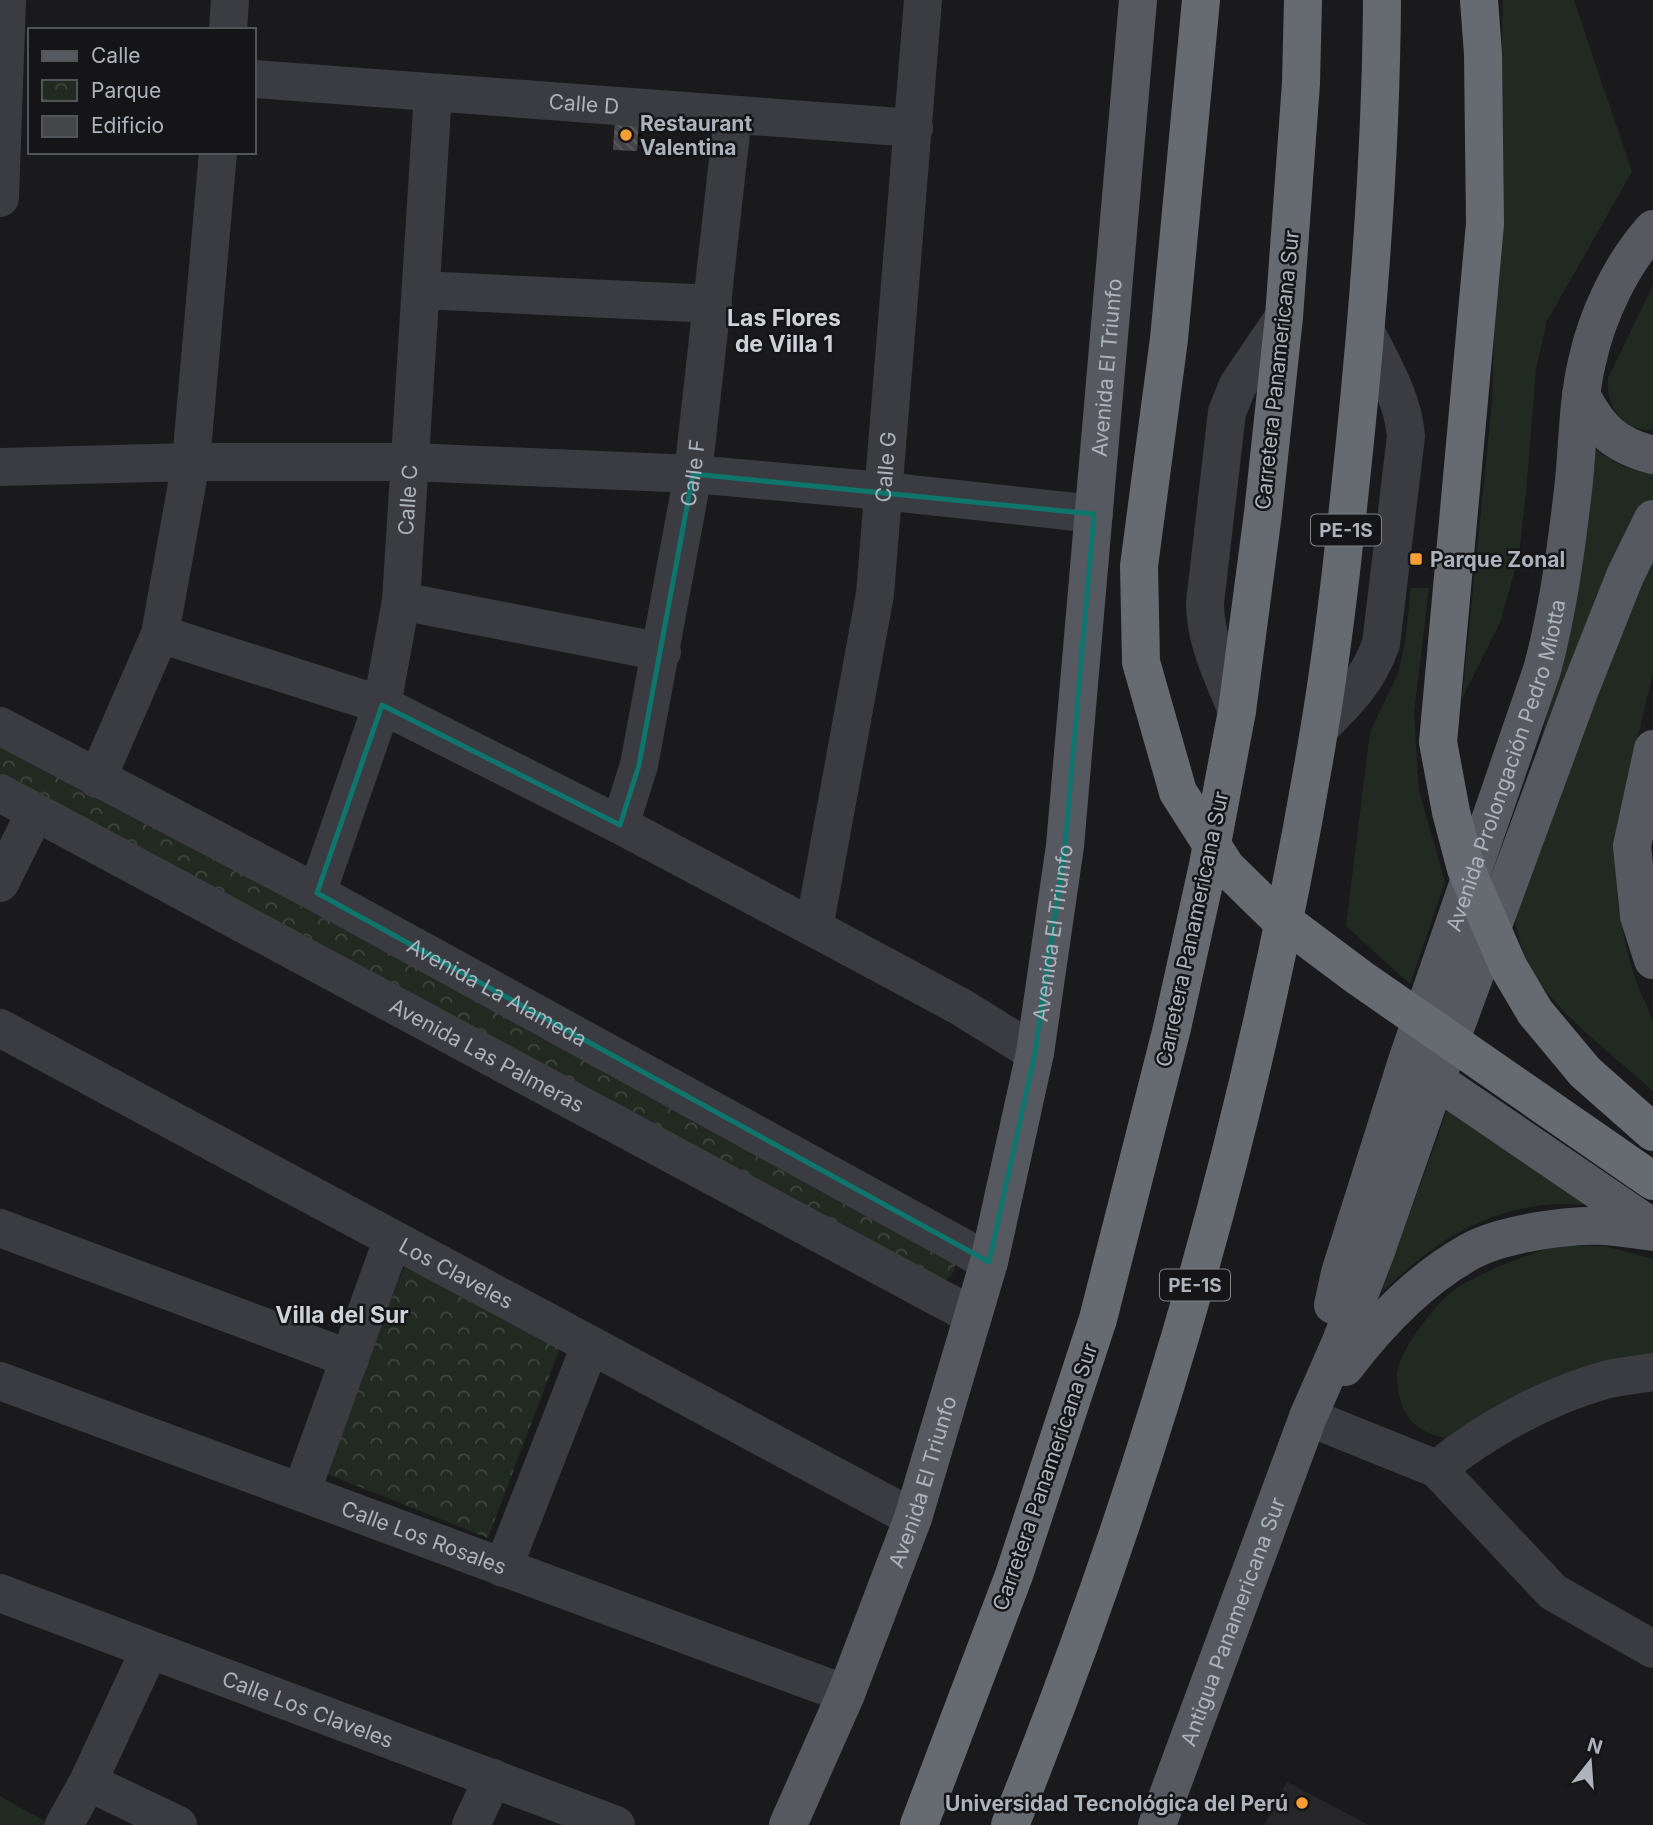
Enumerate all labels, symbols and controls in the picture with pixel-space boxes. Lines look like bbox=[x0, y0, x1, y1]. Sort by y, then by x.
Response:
legend bbox=[28, 28, 256, 154]
text: Calle bbox=[91, 43, 141, 68]
text: Parque bbox=[91, 78, 161, 103]
street label: Calle D bbox=[548, 88, 620, 119]
place label: Restaurant Valentina bbox=[640, 111, 752, 160]
text: Edificio bbox=[91, 113, 164, 138]
marker: Restaurant Valentina bbox=[618, 127, 634, 143]
street label: Carretera Panamericana Sur bbox=[1250, 229, 1304, 511]
street label: Avenida El Triunfo bbox=[1086, 277, 1126, 458]
district label: Las Flores de Villa 1 bbox=[727, 304, 841, 358]
street label: Calle G bbox=[870, 430, 901, 503]
street label: Calle F bbox=[675, 438, 709, 509]
street label: Calle C bbox=[393, 464, 422, 536]
road number: PE-1S bbox=[1311, 514, 1381, 545]
place label: Parque Zonal bbox=[1430, 547, 1565, 572]
marker: Parque Zonal bbox=[1408, 551, 1424, 567]
street label: Avenida Prolongación Pedro Miotta bbox=[1440, 597, 1570, 934]
street label: Carretera Panamericana Sur bbox=[1151, 789, 1233, 1069]
street label: Avenida El Triunfo bbox=[1027, 843, 1078, 1023]
street label: Avenida La Alameda bbox=[403, 933, 591, 1051]
street label: Avenida Las Palmeras bbox=[385, 992, 589, 1117]
street label: Los Claveles bbox=[395, 1232, 518, 1314]
road number: PE-1S bbox=[1160, 1270, 1230, 1301]
district label: Villa del Sur bbox=[275, 1301, 409, 1329]
street label: Carretera Panamericana Sur bbox=[987, 1340, 1103, 1614]
street label: Avenida El Triunfo bbox=[883, 1393, 961, 1571]
street label: Antigua Panamericana Sur bbox=[1175, 1494, 1290, 1749]
street label: Calle Los Rosales bbox=[338, 1495, 510, 1579]
street label: Calle Los Claveles bbox=[219, 1665, 397, 1753]
north arrow bbox=[1555, 1727, 1625, 1797]
text: N bbox=[1585, 1733, 1605, 1759]
place label: Universidad Tecnológica del Perú bbox=[945, 1791, 1288, 1816]
marker: Universidad Tecnológica del Perú bbox=[1294, 1795, 1310, 1811]

